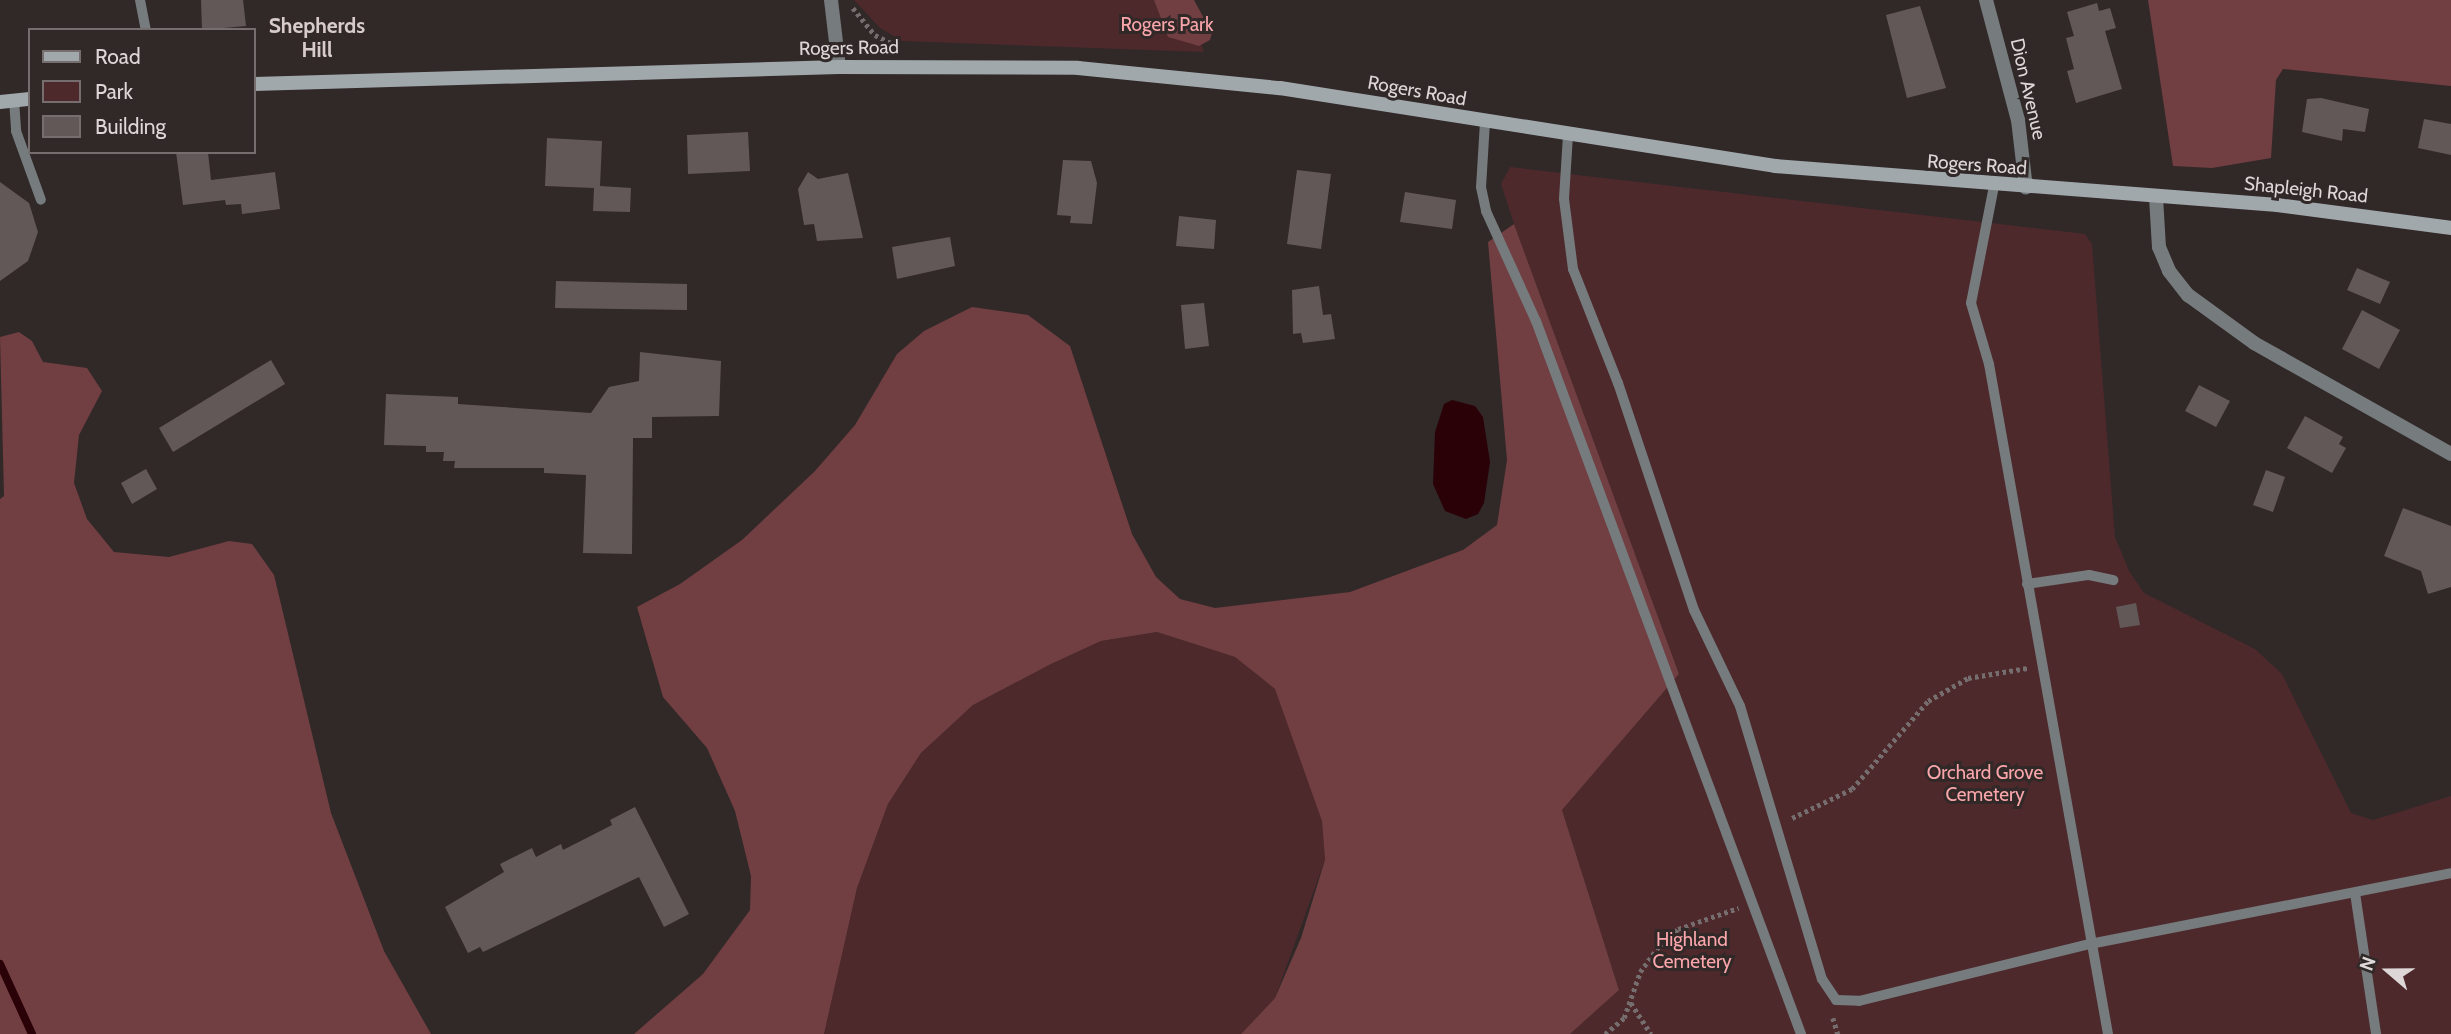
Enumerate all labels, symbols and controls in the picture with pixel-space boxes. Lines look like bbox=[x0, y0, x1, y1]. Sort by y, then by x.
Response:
district label: Shepherds Hill bbox=[269, 13, 365, 63]
park label: Rogers Park bbox=[1120, 14, 1214, 36]
legend bbox=[28, 28, 256, 154]
street label: Rogers Road bbox=[799, 36, 899, 60]
street label: Dion Avenue bbox=[2005, 36, 2051, 142]
text: Road bbox=[95, 44, 141, 69]
street label: Rogers Road bbox=[1366, 71, 1468, 111]
text: Park bbox=[95, 79, 133, 104]
text: Building bbox=[95, 114, 166, 139]
street label: Rogers Road bbox=[1926, 150, 2028, 180]
street label: Shapleigh Road bbox=[2243, 172, 2369, 208]
park label: Orchard Grove Cemetery bbox=[1927, 762, 2043, 806]
park label: Highland Cemetery bbox=[1652, 929, 1732, 973]
north arrow bbox=[2353, 936, 2423, 1006]
text: N bbox=[2355, 953, 2381, 974]

